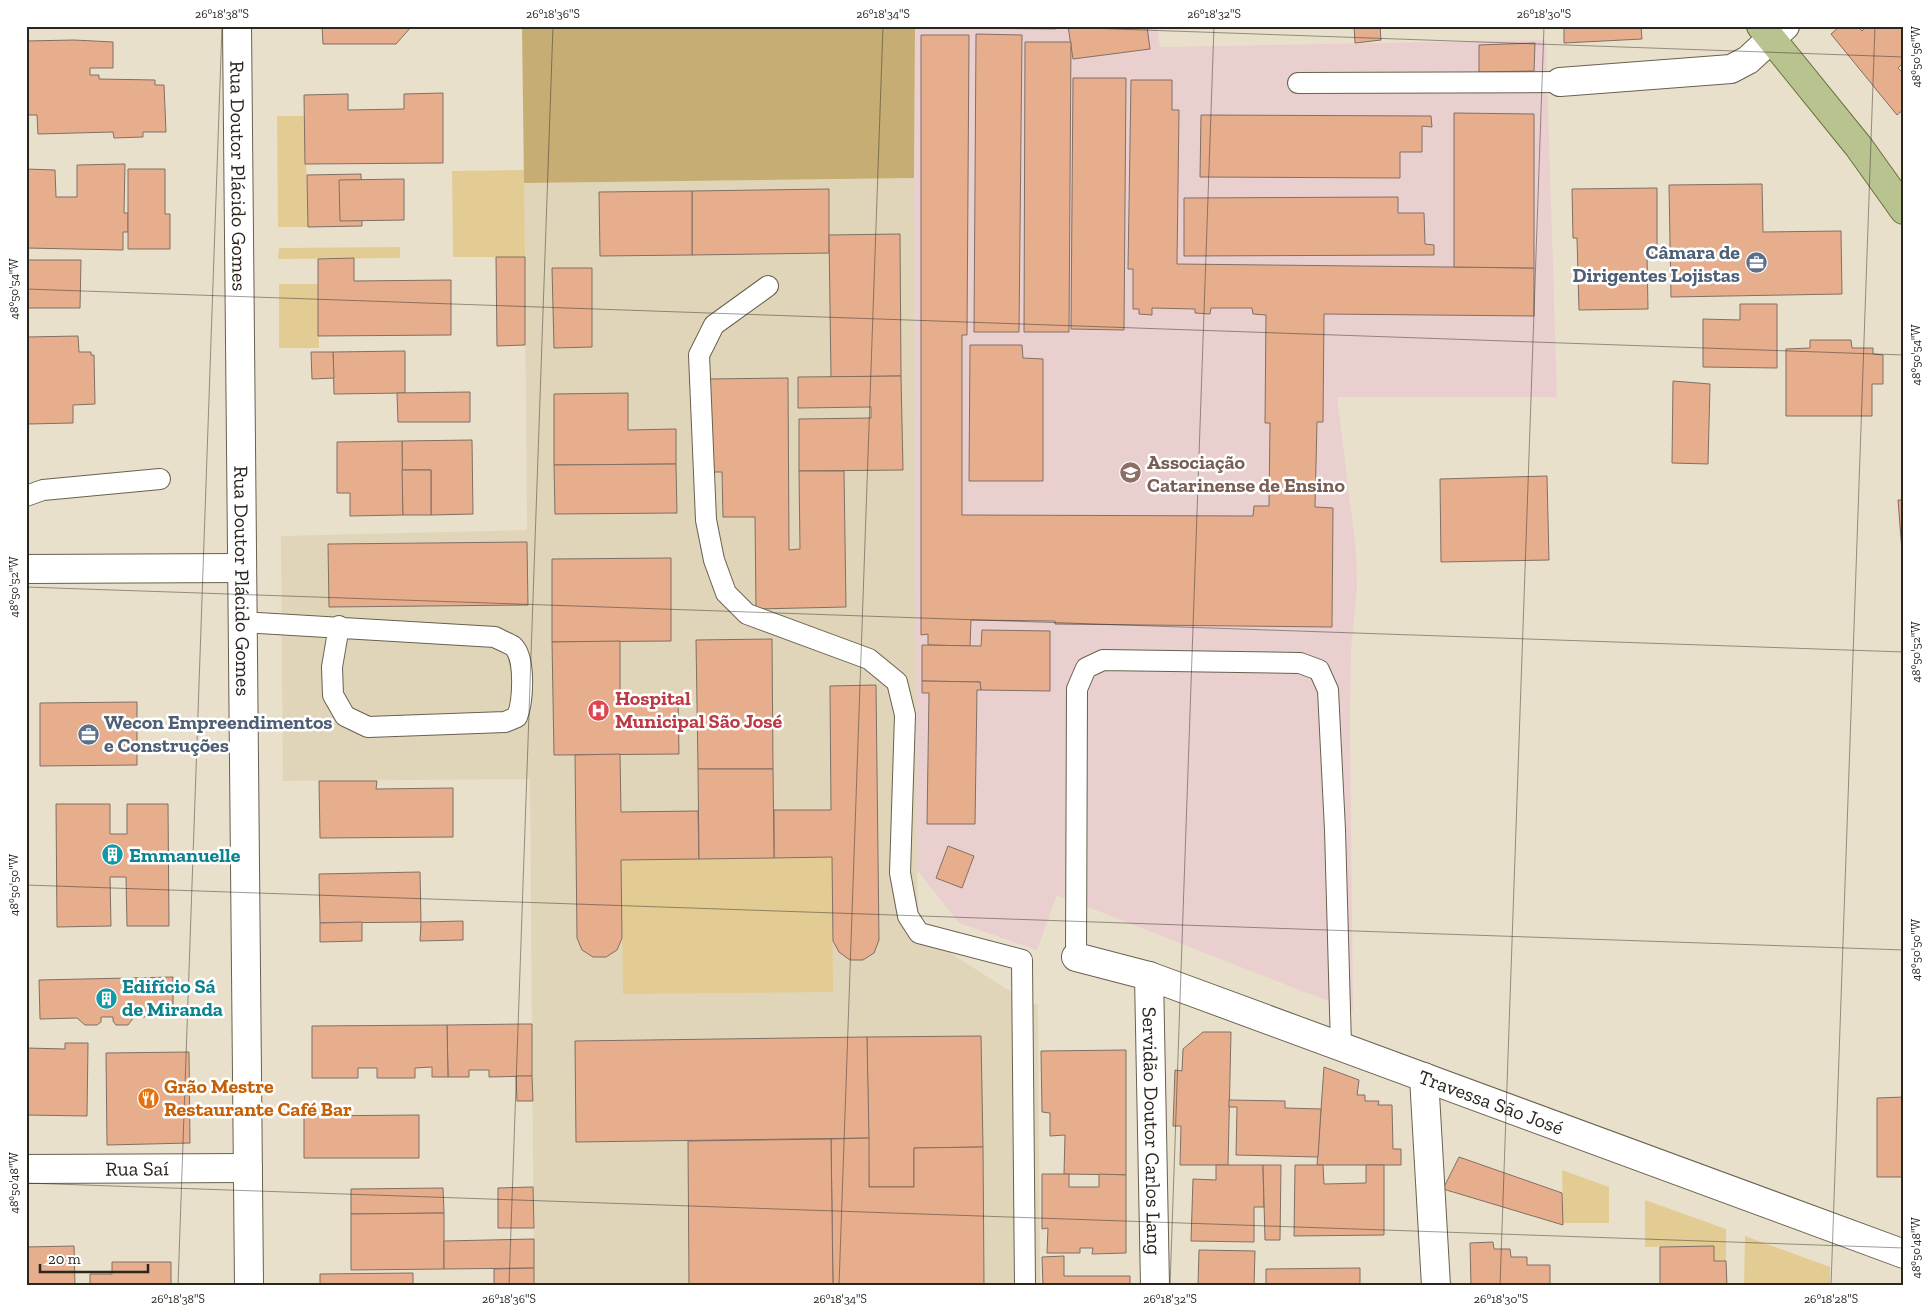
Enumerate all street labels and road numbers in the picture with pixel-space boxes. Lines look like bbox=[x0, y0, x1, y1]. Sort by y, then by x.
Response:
street label: Rua Doutor Plácido Gomes bbox=[225, 61, 252, 291]
street label: Rua Doutor Plácido Gomes bbox=[229, 466, 255, 696]
street label: Servidão Doutor Carlos Lang bbox=[1138, 1007, 1166, 1255]
street label: Travessa São José bbox=[1415, 1064, 1567, 1140]
street label: Rua Saí bbox=[105, 1156, 169, 1181]

